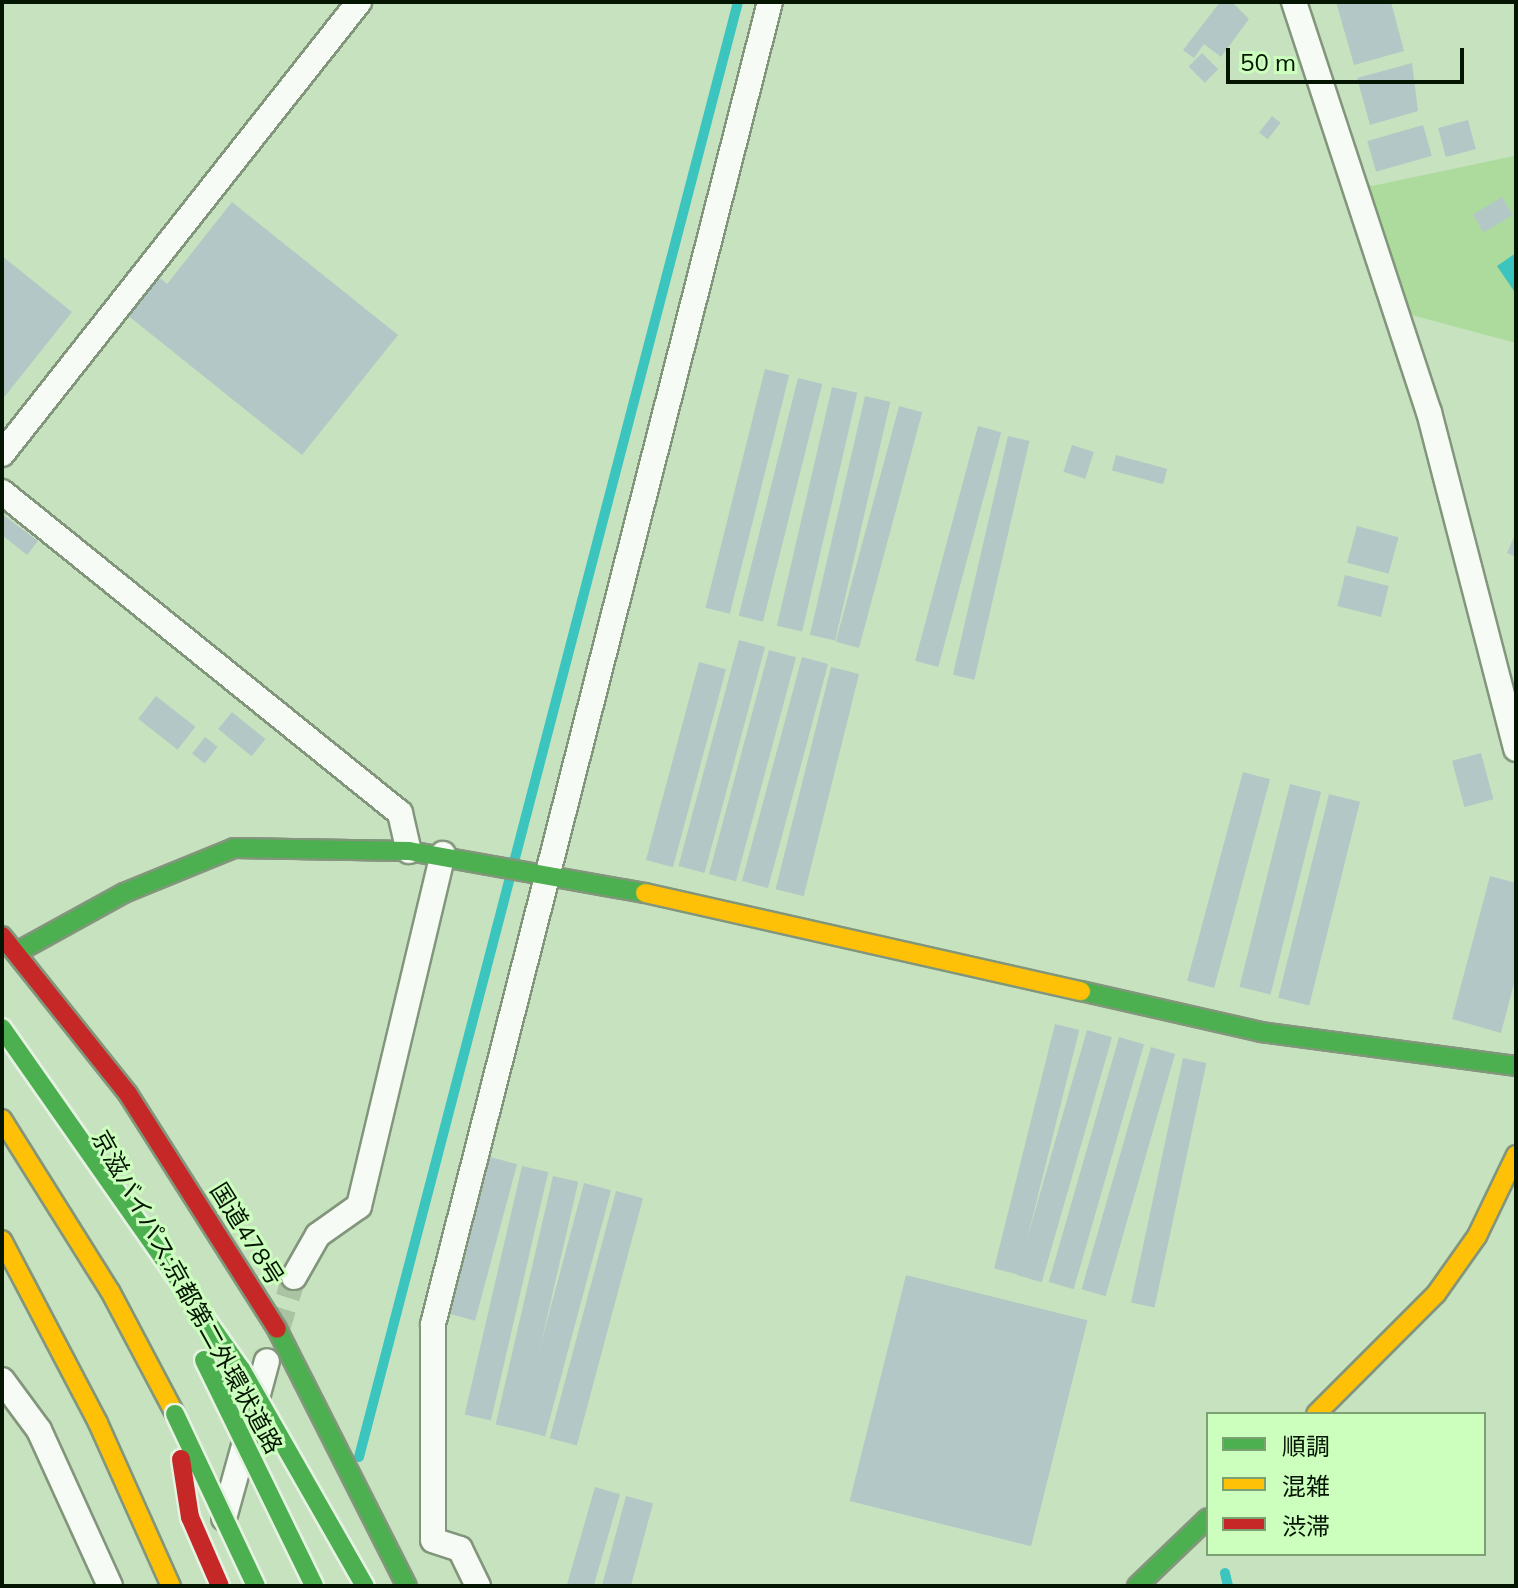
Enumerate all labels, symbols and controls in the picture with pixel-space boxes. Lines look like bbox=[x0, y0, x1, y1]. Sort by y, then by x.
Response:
scale bar bbox=[1230, 32, 1468, 82]
text: 50 m bbox=[1240, 47, 1296, 77]
street label: 京滋バイパス;京都第二外環状道路 bbox=[86, 1125, 288, 1459]
street label: 国道478号 bbox=[204, 1178, 290, 1290]
legend bbox=[1206, 1412, 1486, 1556]
text: 順調 bbox=[1282, 1431, 1330, 1461]
text: 混雑 bbox=[1282, 1471, 1330, 1501]
text: 渋滞 bbox=[1282, 1511, 1330, 1541]

